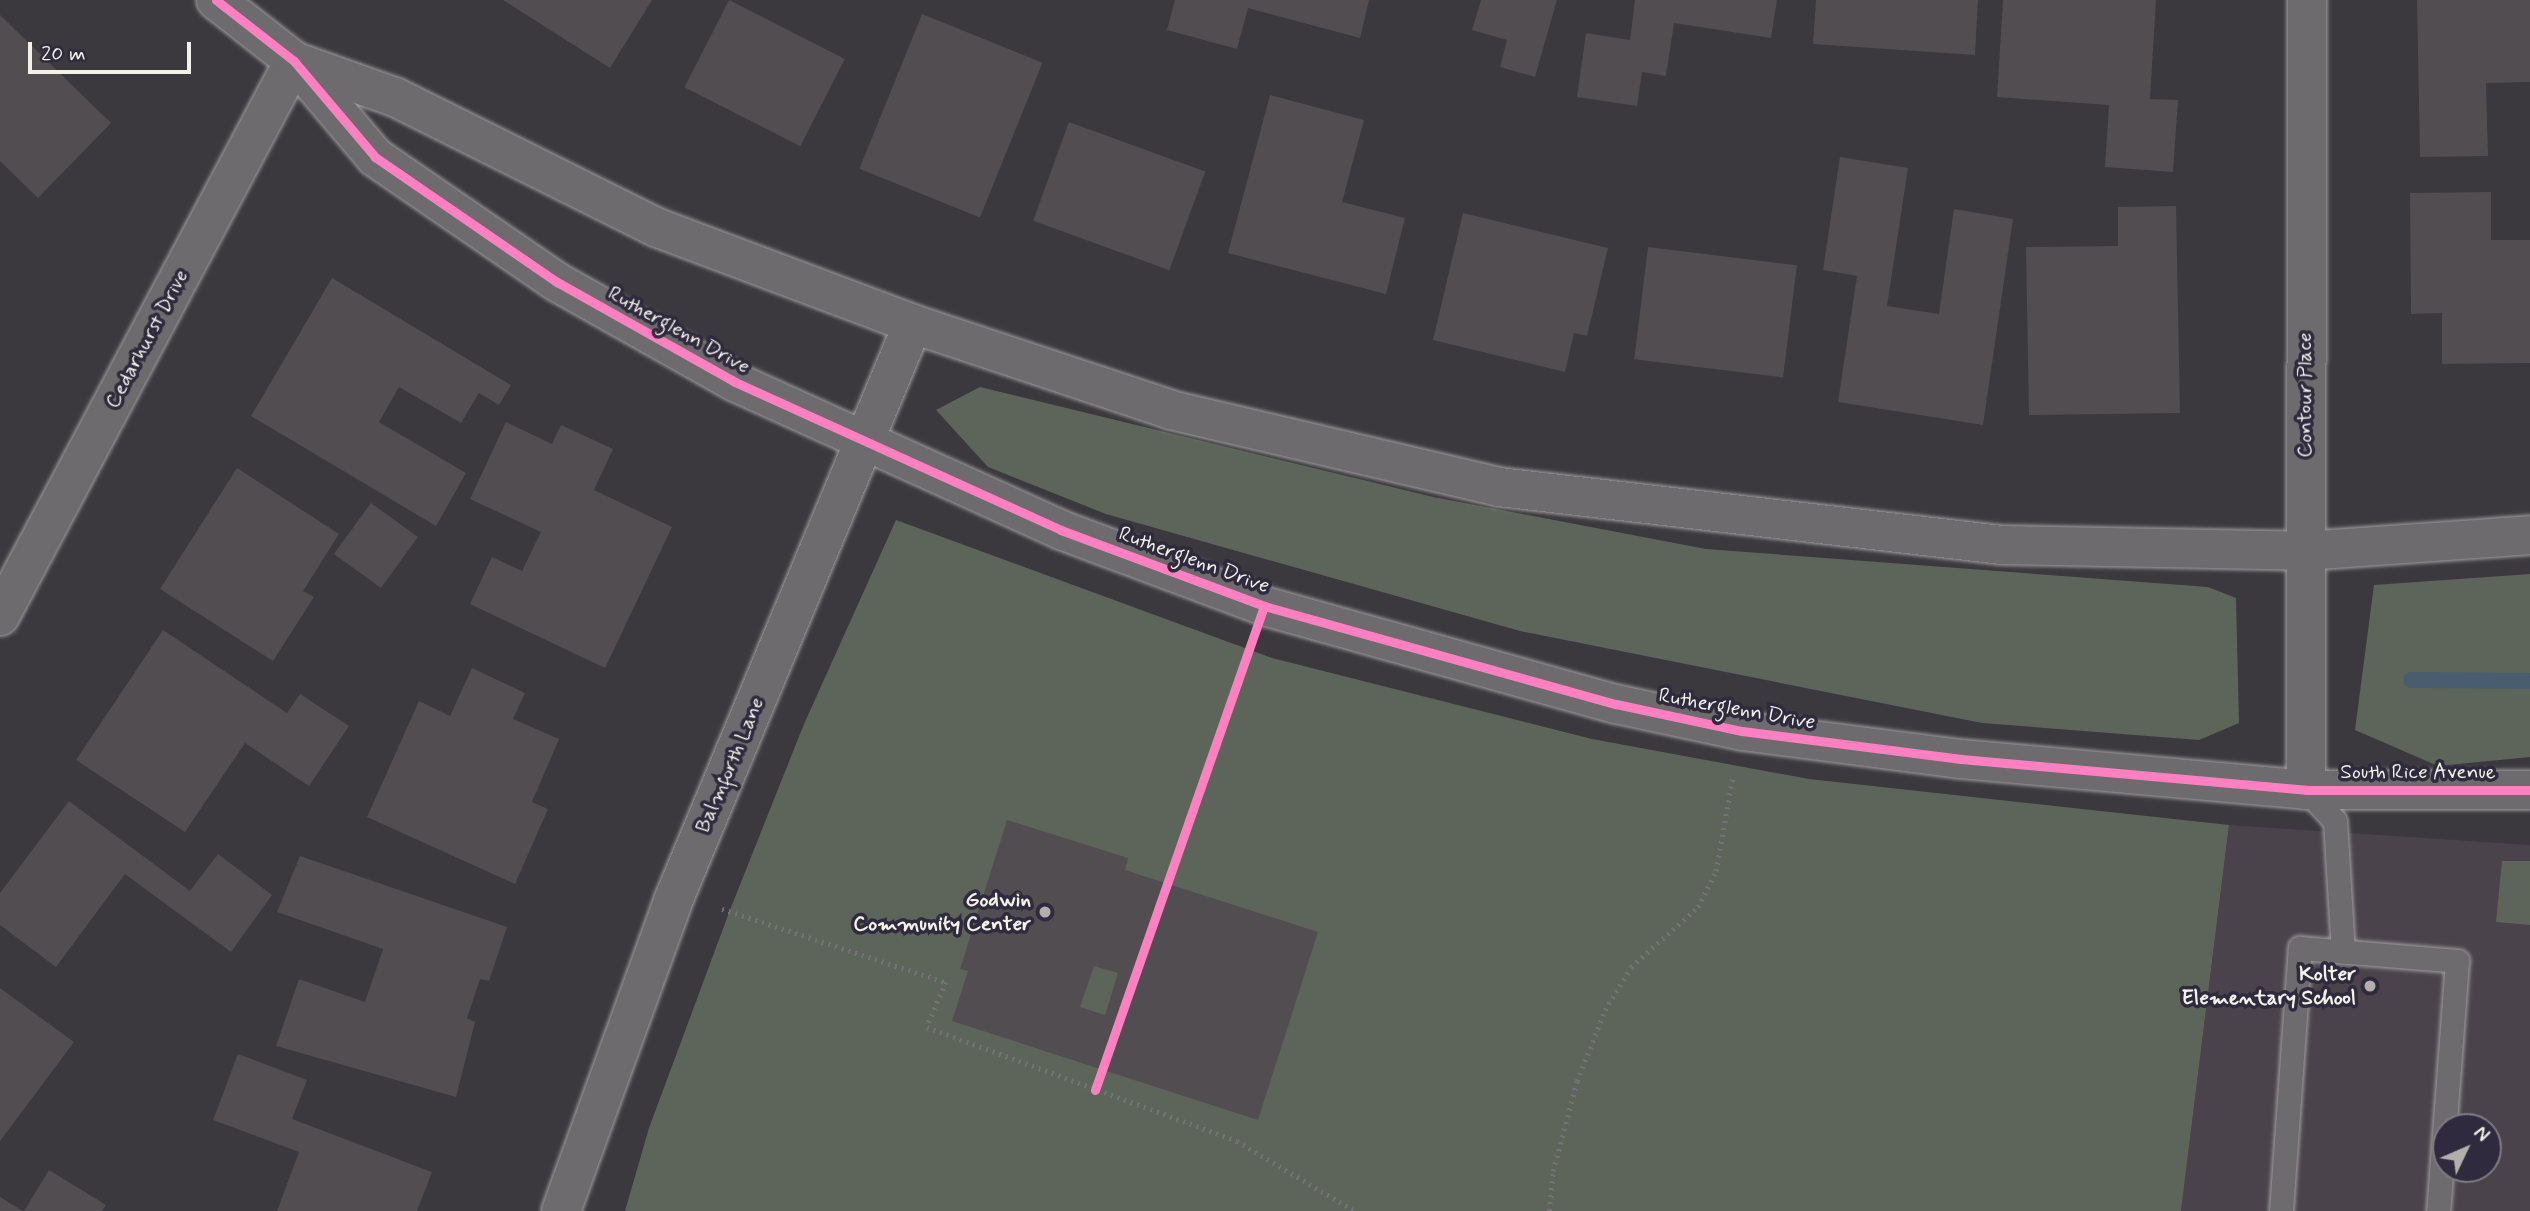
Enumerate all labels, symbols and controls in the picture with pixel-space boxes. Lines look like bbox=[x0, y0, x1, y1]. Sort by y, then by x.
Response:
scale bar bbox=[32, 28, 194, 72]
text: 20 m bbox=[41, 40, 86, 68]
street label: Cedarhurst Drive bbox=[100, 265, 194, 413]
street label: Rutherglenn Drive bbox=[604, 281, 754, 379]
street label: Contour Place bbox=[2292, 332, 2318, 458]
street label: Rutherglenn Drive bbox=[1116, 521, 1272, 599]
street label: Rutherglenn Drive bbox=[1658, 683, 1816, 735]
street label: Balmforth Lane bbox=[690, 693, 770, 837]
street label: South Rice Avenue bbox=[2339, 759, 2497, 785]
place label: Godwin Community Center bbox=[853, 887, 1031, 937]
marker: Godwin Community Center bbox=[1037, 904, 1053, 920]
place label: Kolter Elementary School bbox=[2181, 961, 2356, 1011]
marker: Kolter Elementary School bbox=[2362, 978, 2378, 994]
north arrow bbox=[2432, 1113, 2502, 1183]
text: N bbox=[2468, 1121, 2494, 1148]

